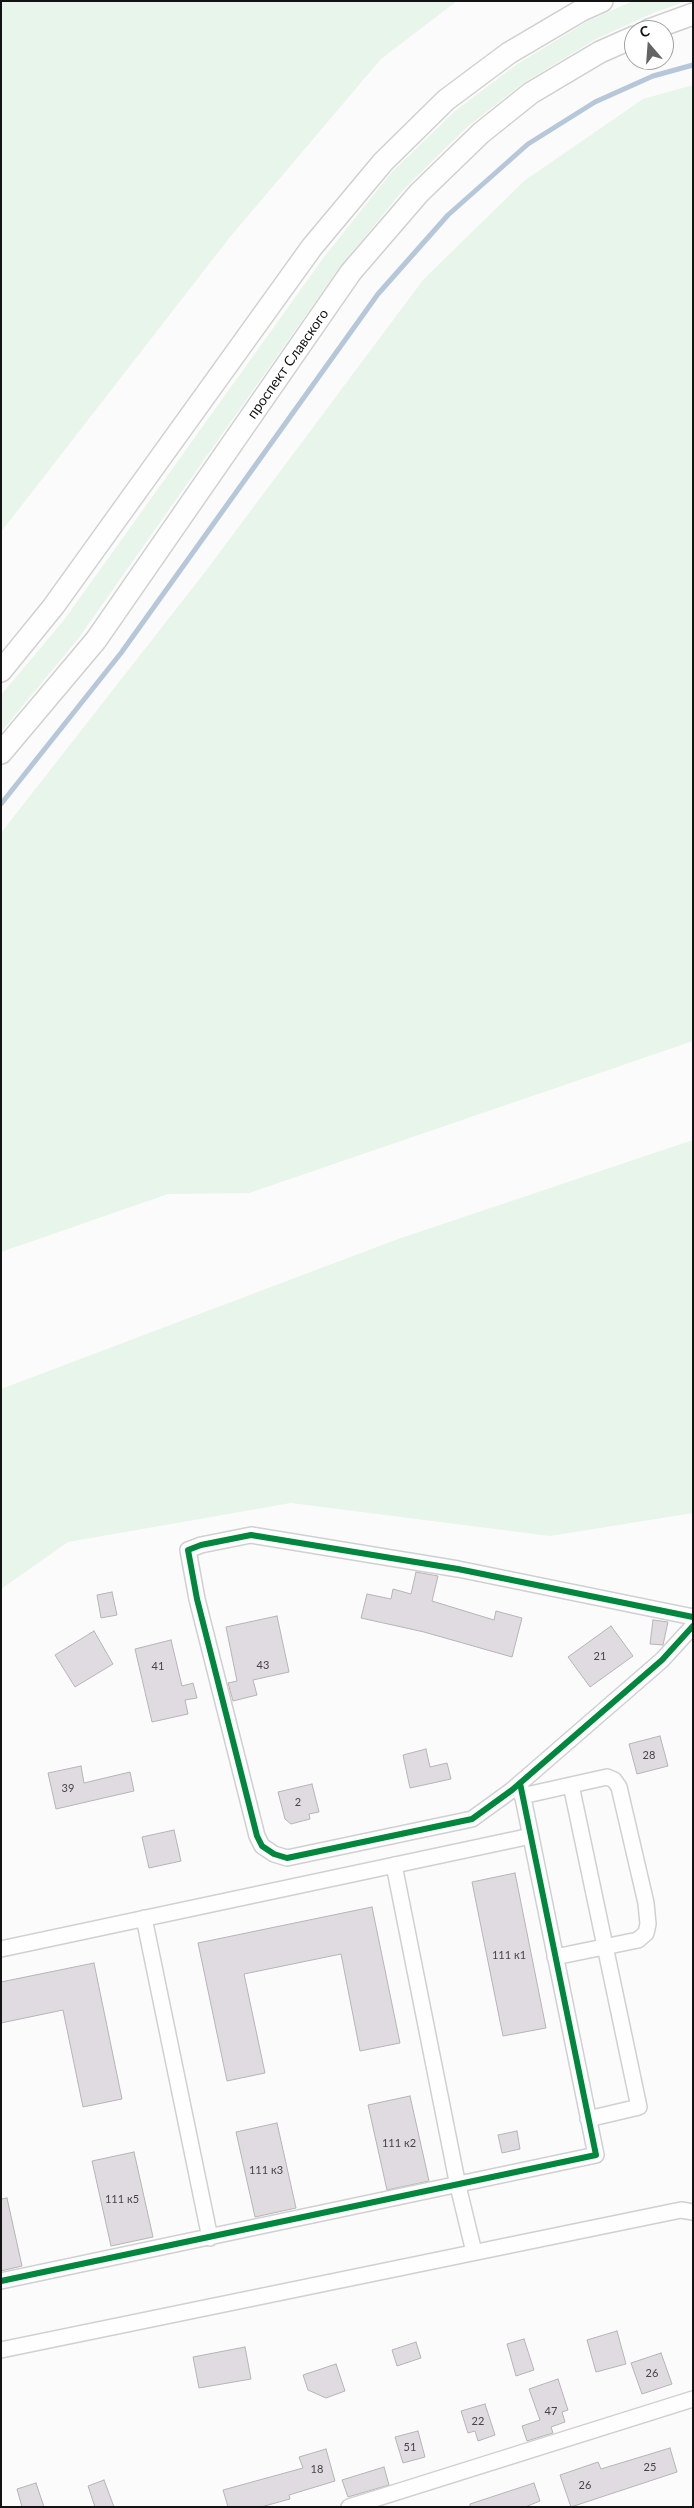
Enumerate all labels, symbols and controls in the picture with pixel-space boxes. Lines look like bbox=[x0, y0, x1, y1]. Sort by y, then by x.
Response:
north arrow bbox=[624, 20, 674, 70]
text: С bbox=[637, 22, 652, 41]
street label: проспект Славского bbox=[244, 306, 332, 422]
house number: 21 bbox=[594, 1649, 606, 1663]
house number: 43 bbox=[257, 1658, 269, 1672]
house number: 41 bbox=[152, 1659, 164, 1673]
house number: 28 bbox=[643, 1748, 655, 1762]
house number: 39 bbox=[62, 1781, 74, 1795]
house number: 2 bbox=[295, 1795, 301, 1809]
house number: 111 к1 bbox=[492, 1948, 526, 1962]
house number: 111 к2 bbox=[382, 2136, 416, 2150]
house number: 111 к3 bbox=[249, 2163, 283, 2177]
house number: 111 к5 bbox=[105, 2192, 139, 2206]
house number: 26 bbox=[646, 2366, 658, 2380]
house number: 47 bbox=[545, 2404, 557, 2418]
house number: 22 bbox=[472, 2414, 484, 2428]
house number: 51 bbox=[404, 2440, 416, 2454]
house number: 25 bbox=[644, 2460, 656, 2474]
house number: 18 bbox=[311, 2462, 323, 2476]
house number: 26 bbox=[579, 2478, 591, 2492]

